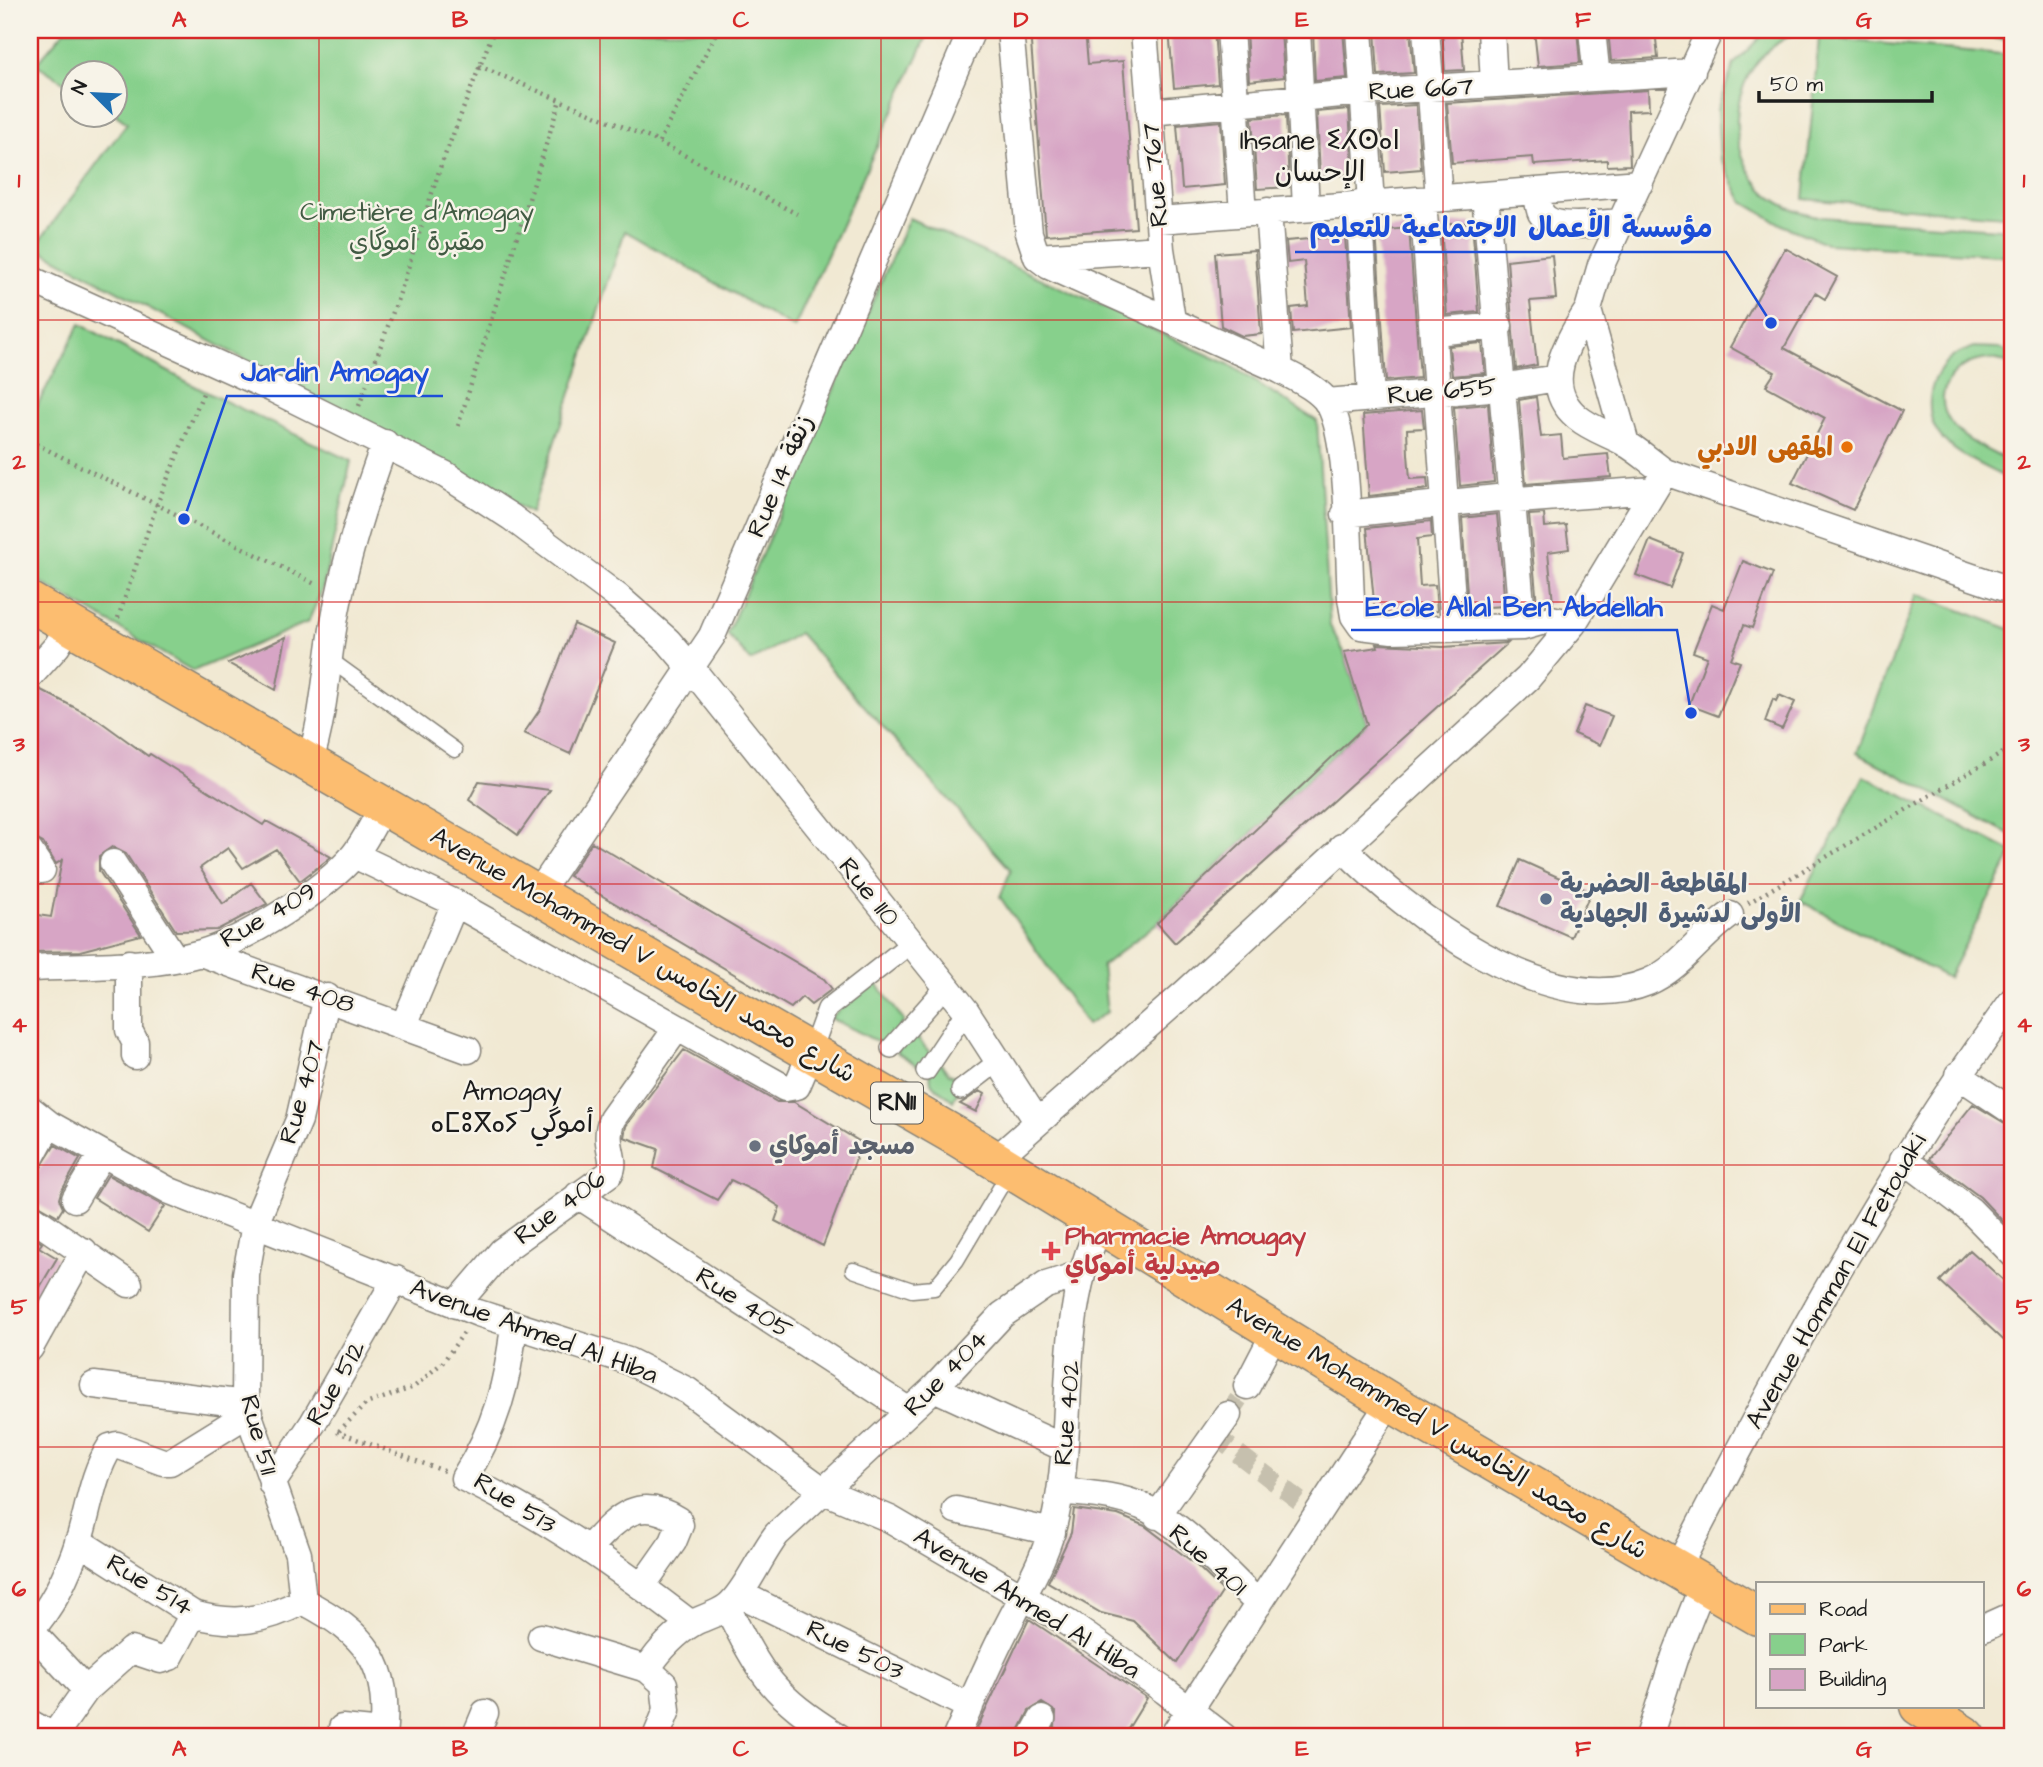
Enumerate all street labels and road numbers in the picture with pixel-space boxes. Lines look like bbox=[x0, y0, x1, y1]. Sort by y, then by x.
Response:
street label: Rue 667 bbox=[1368, 68, 1474, 110]
street label: Rue 767 bbox=[1133, 121, 1177, 229]
street label: Rue 655 bbox=[1386, 368, 1498, 414]
street label: Rue 14 زنقة bbox=[738, 409, 822, 543]
street label: Avenue Mohammed V شارع محمد الخامس bbox=[424, 818, 862, 1092]
street label: Rue 110 bbox=[830, 850, 908, 934]
street label: Rue 409 bbox=[213, 873, 323, 957]
street label: Rue 408 bbox=[246, 954, 360, 1023]
street label: Rue 407 bbox=[270, 1036, 334, 1148]
road number: RN11 bbox=[871, 1083, 923, 1124]
street label: Avenue Homman El Fetouaki bbox=[1736, 1127, 1936, 1435]
street label: Rue 406 bbox=[507, 1161, 613, 1253]
street label: Rue 405 bbox=[689, 1258, 799, 1348]
street label: Avenue Ahmed Al Hiba bbox=[405, 1269, 663, 1393]
street label: Avenue Mohammed V شارع محمد الخامس bbox=[1220, 1288, 1654, 1568]
street label: Rue 404 bbox=[896, 1321, 997, 1424]
street label: Rue 512 bbox=[297, 1334, 375, 1432]
street label: Rue 402 bbox=[1044, 1359, 1090, 1467]
street label: Rue 511 bbox=[231, 1391, 287, 1479]
street label: Rue 513 bbox=[467, 1464, 563, 1542]
street label: Rue 401 bbox=[1161, 1516, 1255, 1604]
street label: Avenue Ahmed Al Hiba bbox=[907, 1519, 1147, 1687]
street label: Rue 514 bbox=[100, 1545, 201, 1625]
street label: Rue 503 bbox=[800, 1611, 910, 1689]

